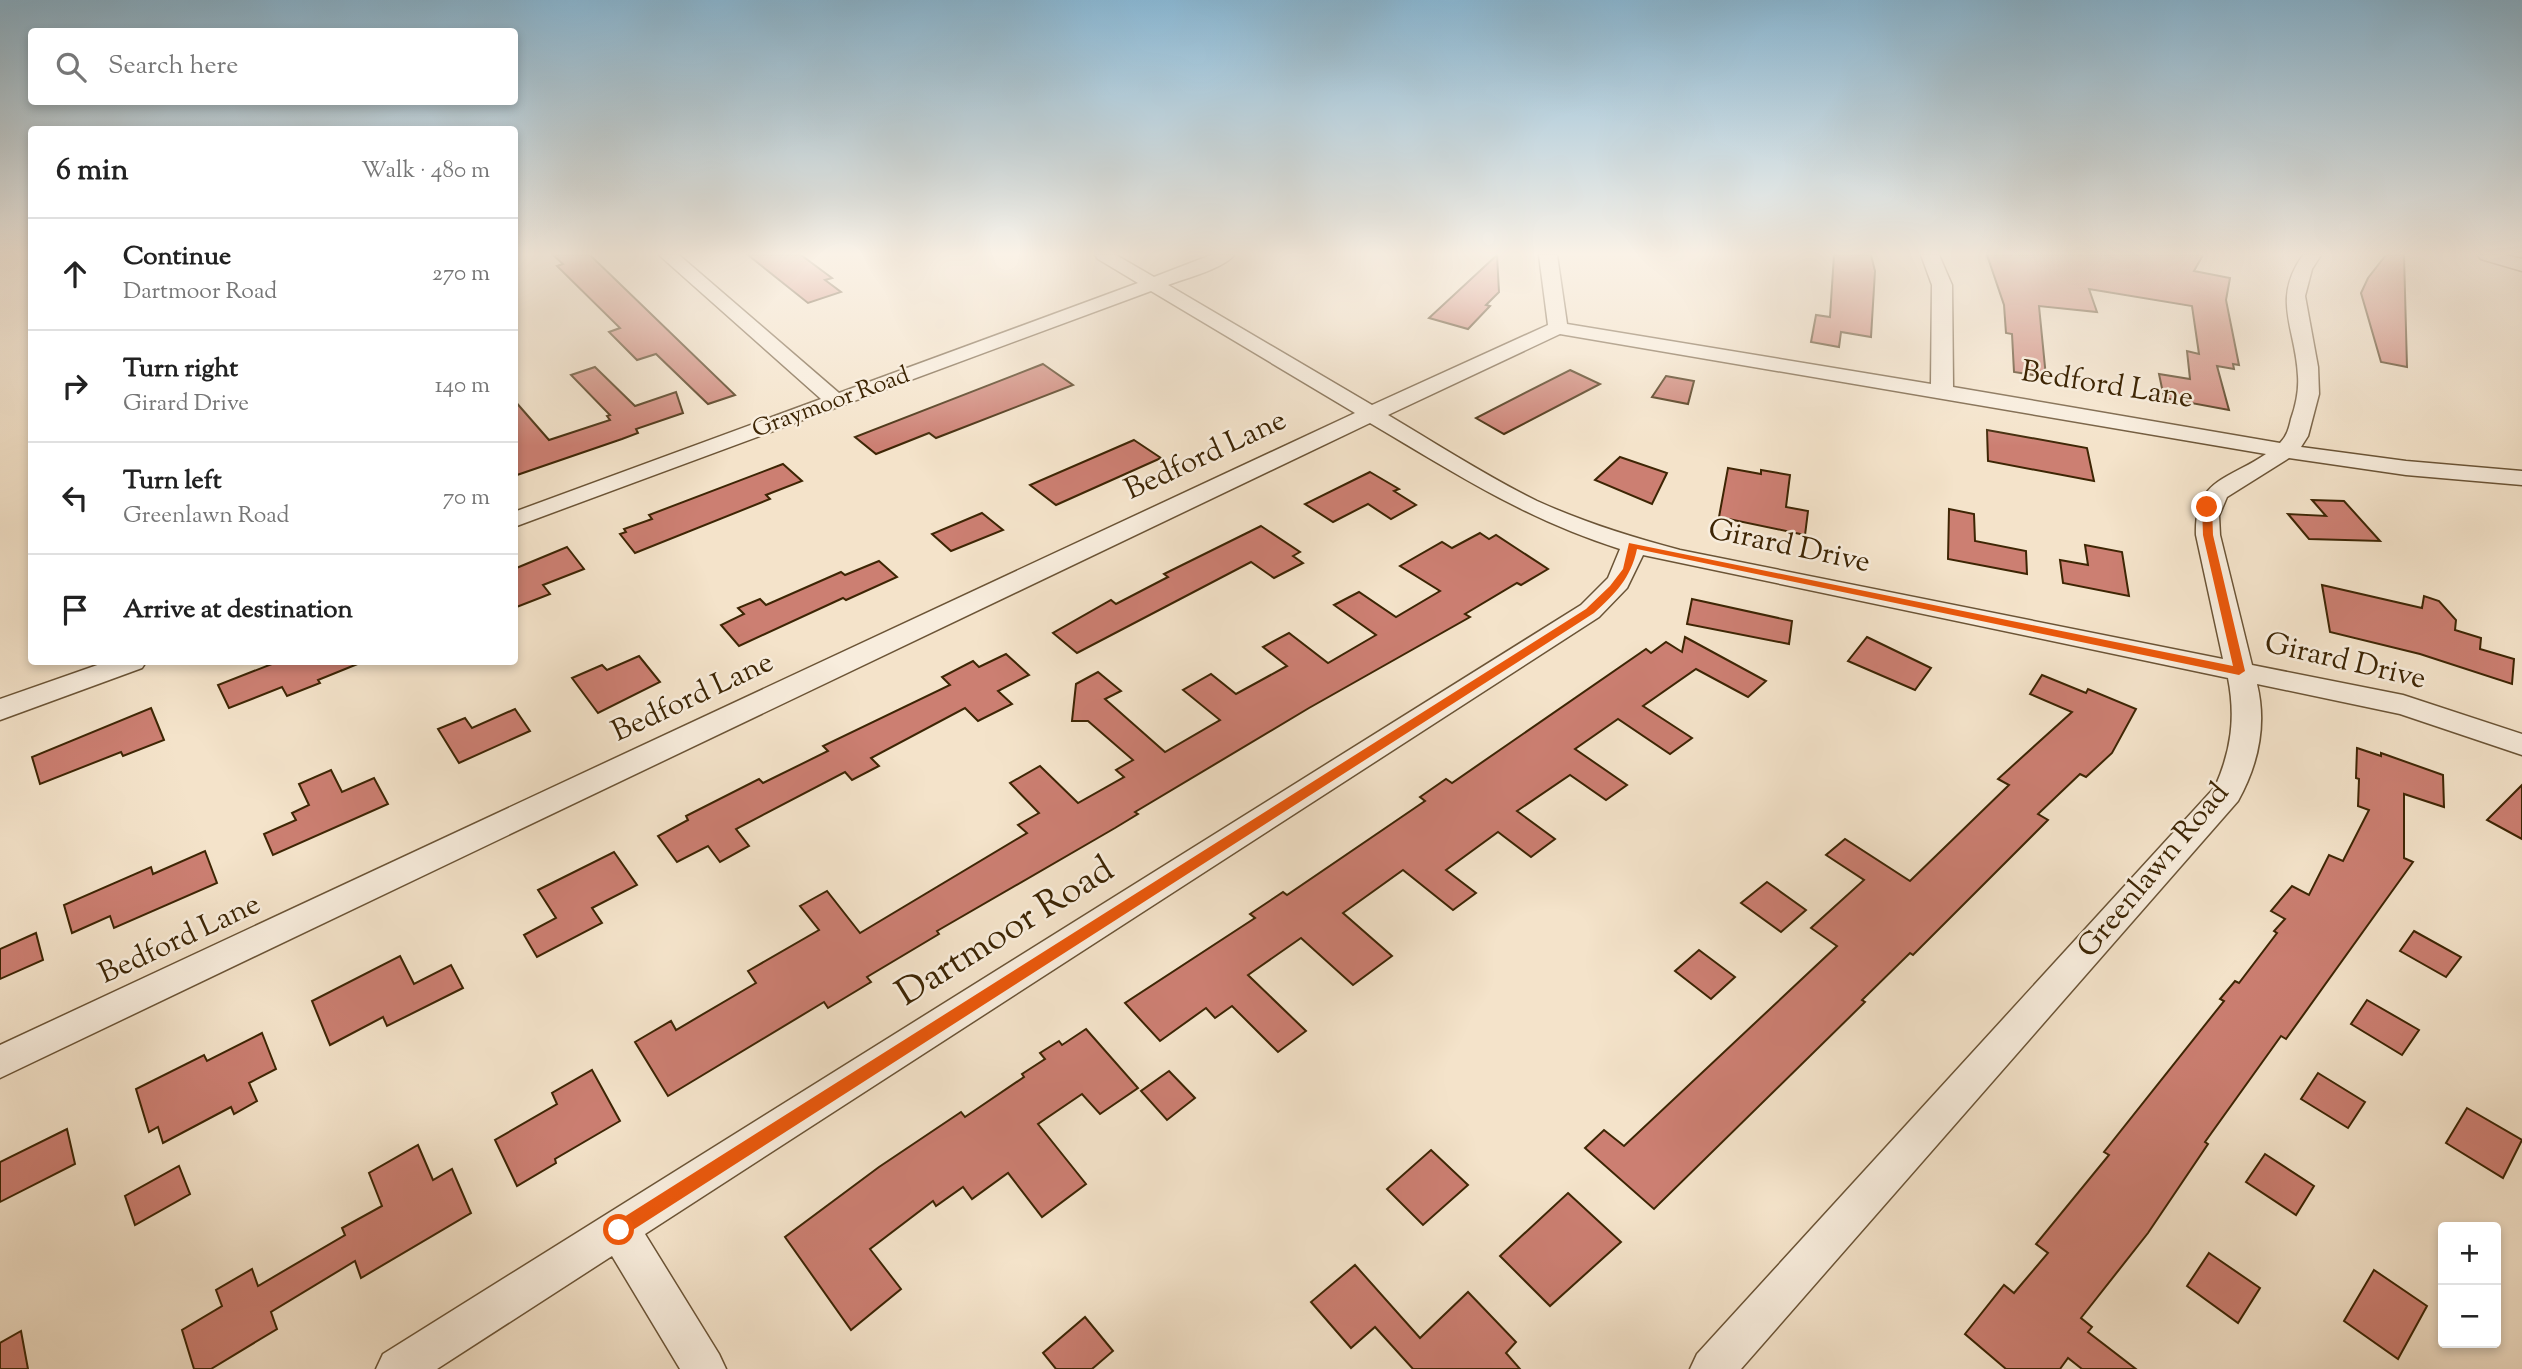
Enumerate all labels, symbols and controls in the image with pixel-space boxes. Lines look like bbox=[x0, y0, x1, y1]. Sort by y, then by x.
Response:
search box bbox=[28, 28, 518, 105]
icon: search bbox=[52, 48, 90, 86]
text: Search here bbox=[108, 48, 238, 85]
text: 6 min bbox=[56, 150, 128, 193]
text: Walk · 480 m bbox=[361, 155, 490, 188]
text: Continue bbox=[123, 239, 231, 276]
icon: ahead bbox=[56, 255, 94, 293]
text: 270 m bbox=[432, 258, 490, 291]
text: Dartmoor Road bbox=[123, 276, 277, 309]
text: Turn right bbox=[123, 351, 238, 388]
street label: Bedford Lane bbox=[2018, 351, 2196, 421]
street label: Graymoor Road bbox=[748, 359, 915, 447]
icon: right bbox=[56, 367, 94, 405]
text: 140 m bbox=[435, 370, 490, 403]
text: Girard Drive bbox=[123, 388, 249, 421]
street label: Bedford Lane bbox=[1118, 400, 1294, 512]
text: Turn left bbox=[123, 463, 222, 500]
icon: left bbox=[56, 479, 94, 517]
text: 70 m bbox=[443, 482, 490, 515]
route end bbox=[2191, 491, 2222, 522]
text: Greenlawn Road bbox=[123, 500, 290, 533]
street label: Girard Drive bbox=[1704, 509, 1874, 585]
icon: arrive bbox=[56, 591, 94, 629]
text: Arrive at destination bbox=[123, 592, 353, 629]
street label: Girard Drive bbox=[2260, 623, 2430, 701]
street label: Bedford Lane bbox=[605, 642, 781, 754]
street label: Greenlawn Road bbox=[2068, 774, 2240, 968]
street label: Dartmoor Road bbox=[887, 844, 1126, 1022]
street label: Bedford Lane bbox=[92, 884, 268, 996]
route start bbox=[603, 1214, 634, 1245]
map controls bbox=[2438, 1222, 2501, 1348]
button: + bbox=[2438, 1222, 2501, 1285]
button: − bbox=[2438, 1285, 2501, 1348]

